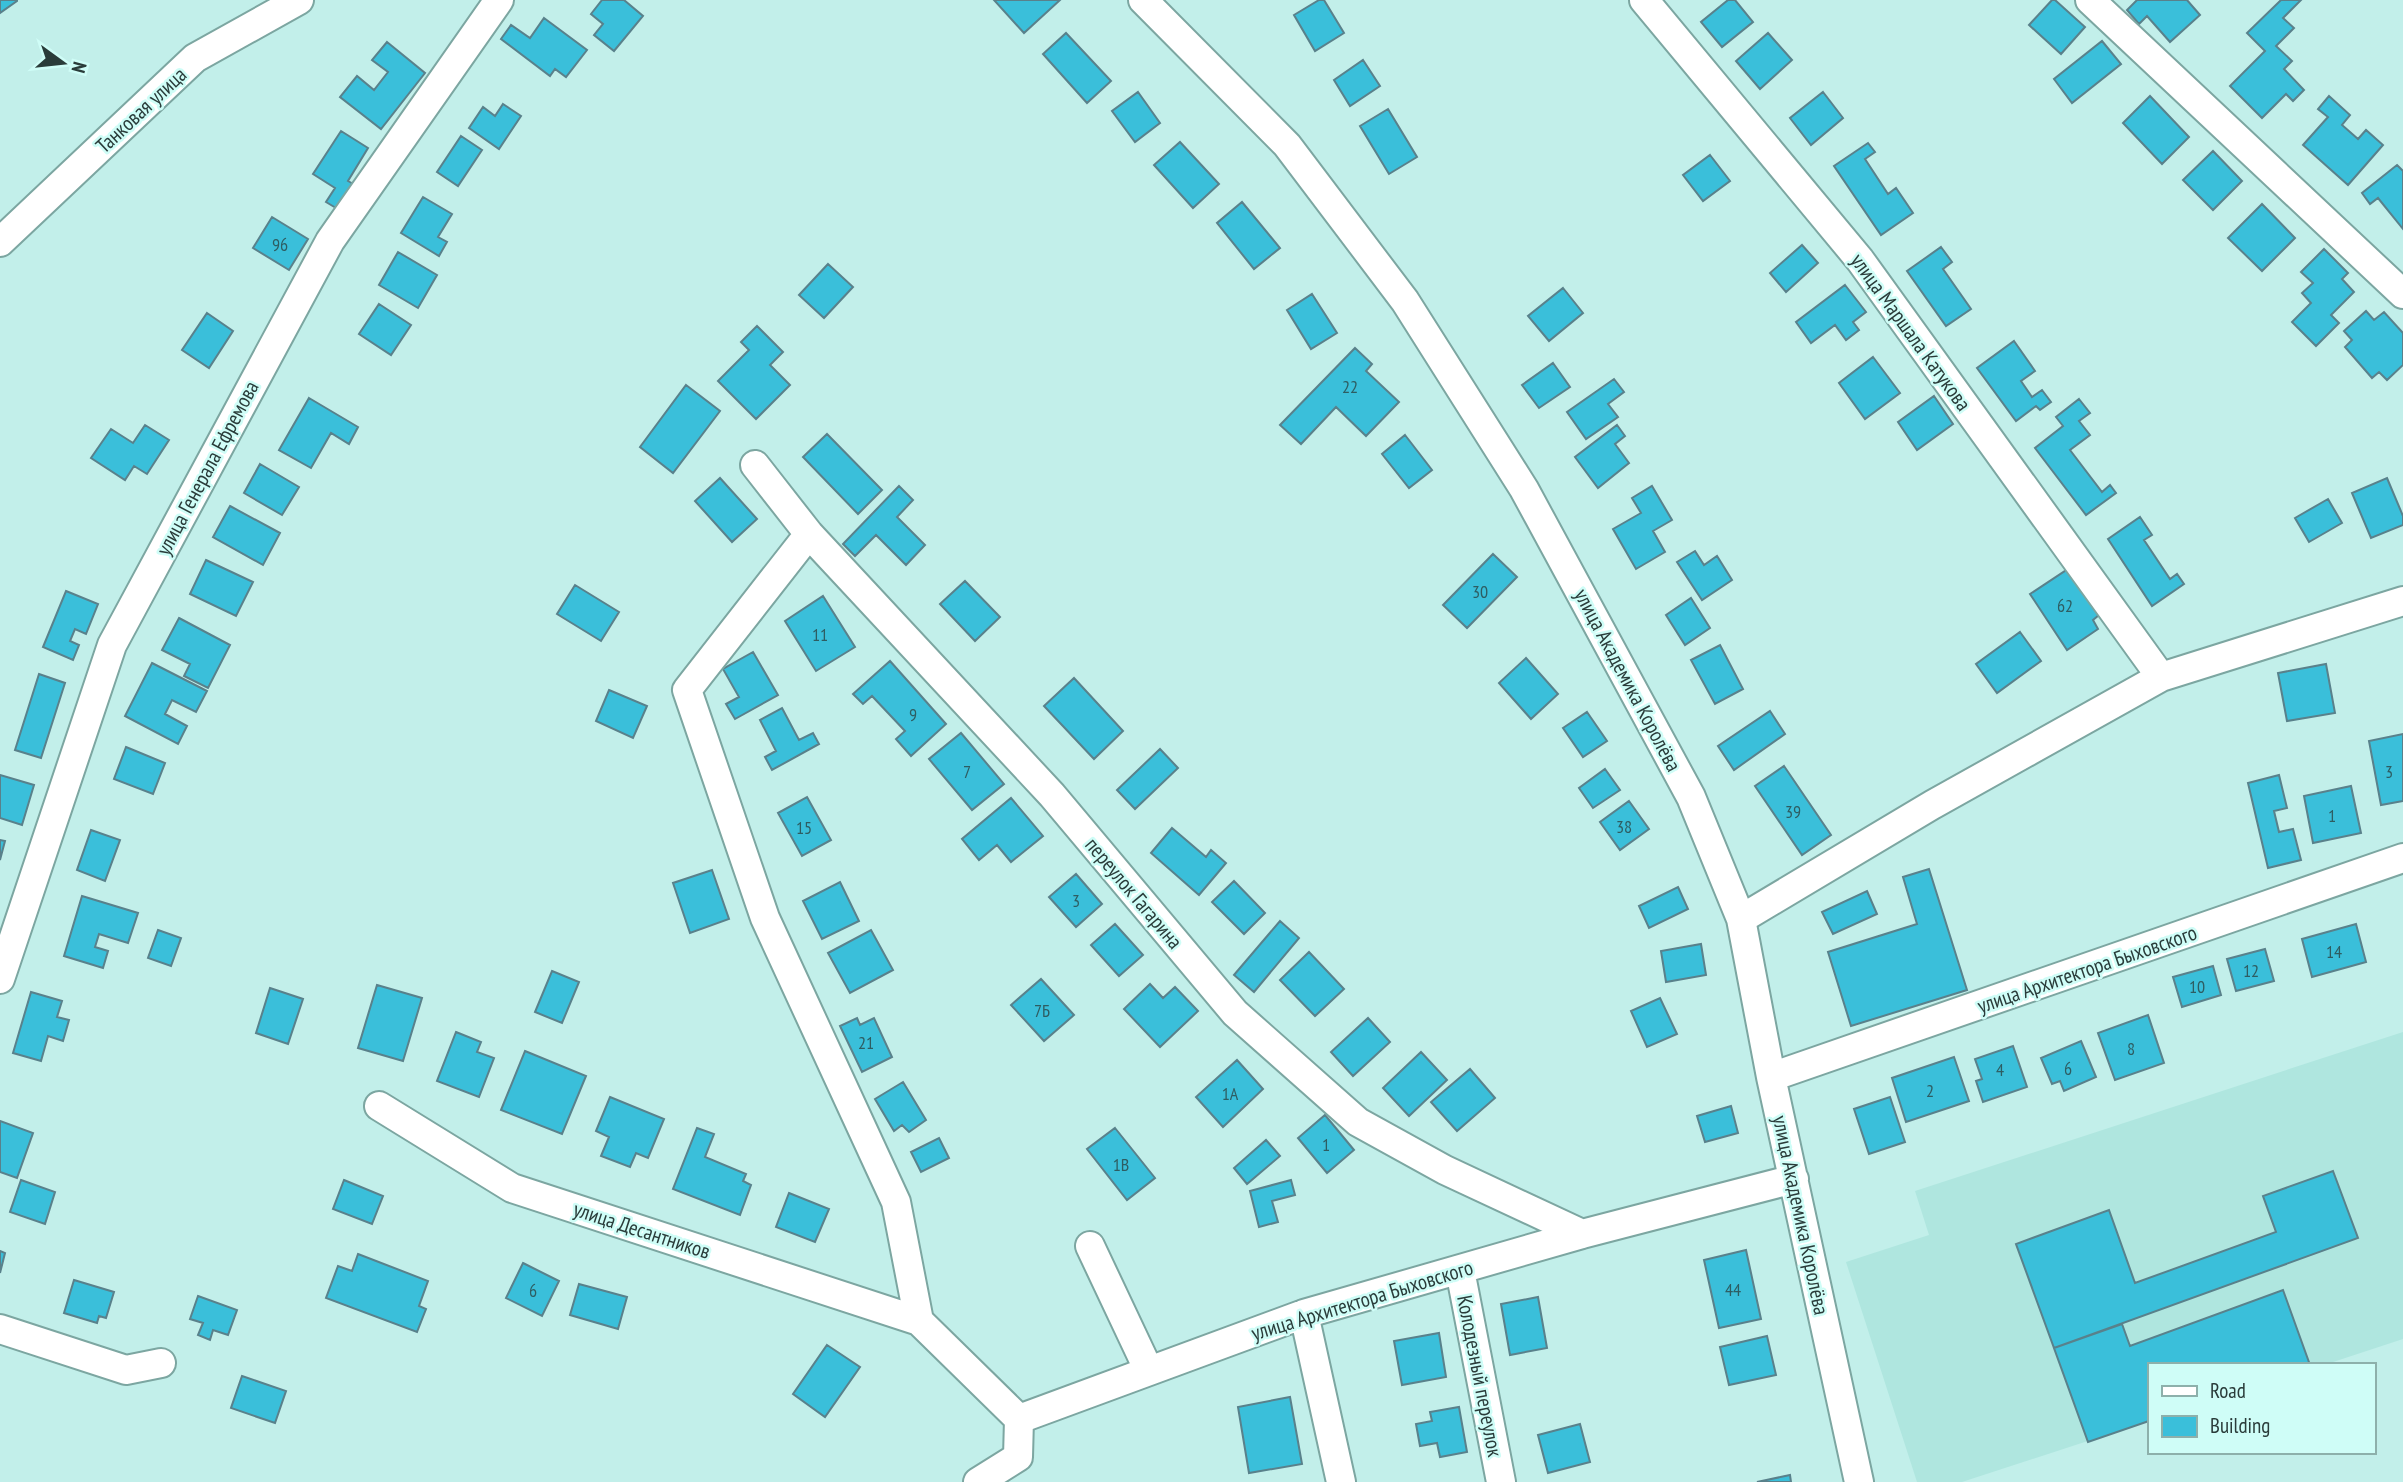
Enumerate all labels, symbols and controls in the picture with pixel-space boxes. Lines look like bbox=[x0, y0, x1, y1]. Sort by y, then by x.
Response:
north arrow bbox=[28, 28, 98, 98]
text: N bbox=[67, 59, 92, 75]
street label: Танковая улица bbox=[90, 61, 192, 159]
house number: 96 bbox=[272, 233, 288, 256]
street label: улица Маршала Катукова bbox=[1845, 248, 1977, 416]
house number: 22 bbox=[1342, 375, 1358, 398]
street label: улица Генерала Ефремова bbox=[150, 376, 264, 560]
house number: 30 bbox=[1472, 580, 1488, 603]
street label: улица Академика Королёва bbox=[1568, 584, 1688, 776]
house number: 62 bbox=[2057, 594, 2073, 617]
house number: 11 bbox=[812, 623, 828, 646]
house number: 9 bbox=[909, 703, 917, 726]
house number: 7 bbox=[963, 760, 971, 783]
house number: 3 bbox=[2385, 760, 2393, 783]
house number: 39 bbox=[1785, 800, 1801, 823]
house number: 1 bbox=[2328, 804, 2336, 827]
house number: 38 bbox=[1616, 815, 1632, 838]
house number: 15 bbox=[796, 816, 812, 839]
street label: переулок Гагарина bbox=[1079, 832, 1189, 954]
house number: 3 bbox=[1072, 889, 1080, 912]
street label: улица Архитектора Быховского bbox=[1974, 919, 2200, 1019]
house number: 14 bbox=[2326, 940, 2342, 963]
house number: 12 bbox=[2243, 959, 2259, 982]
house number: 10 bbox=[2189, 975, 2205, 998]
house number: 7Б bbox=[1034, 999, 1050, 1022]
house number: 21 bbox=[858, 1031, 874, 1054]
house number: 8 bbox=[2127, 1037, 2135, 1060]
house number: 6 bbox=[2064, 1057, 2072, 1080]
house number: 4 bbox=[1996, 1058, 2004, 1081]
house number: 2 bbox=[1926, 1079, 1934, 1102]
house number: 1А bbox=[1222, 1082, 1239, 1105]
street label: улица Академика Королёва bbox=[1767, 1113, 1835, 1317]
house number: 1 bbox=[1322, 1133, 1330, 1156]
house number: 1В bbox=[1113, 1153, 1129, 1176]
street label: улица Десантников bbox=[570, 1195, 714, 1265]
street label: улица Архитектора Быховского bbox=[1248, 1253, 1476, 1347]
house number: 44 bbox=[1725, 1278, 1741, 1301]
house number: 6 bbox=[529, 1279, 537, 1302]
street label: Колодезный переулок bbox=[1451, 1293, 1509, 1459]
legend bbox=[2148, 1363, 2375, 1454]
text: Road bbox=[2210, 1377, 2246, 1404]
text: Building bbox=[2210, 1412, 2270, 1439]

